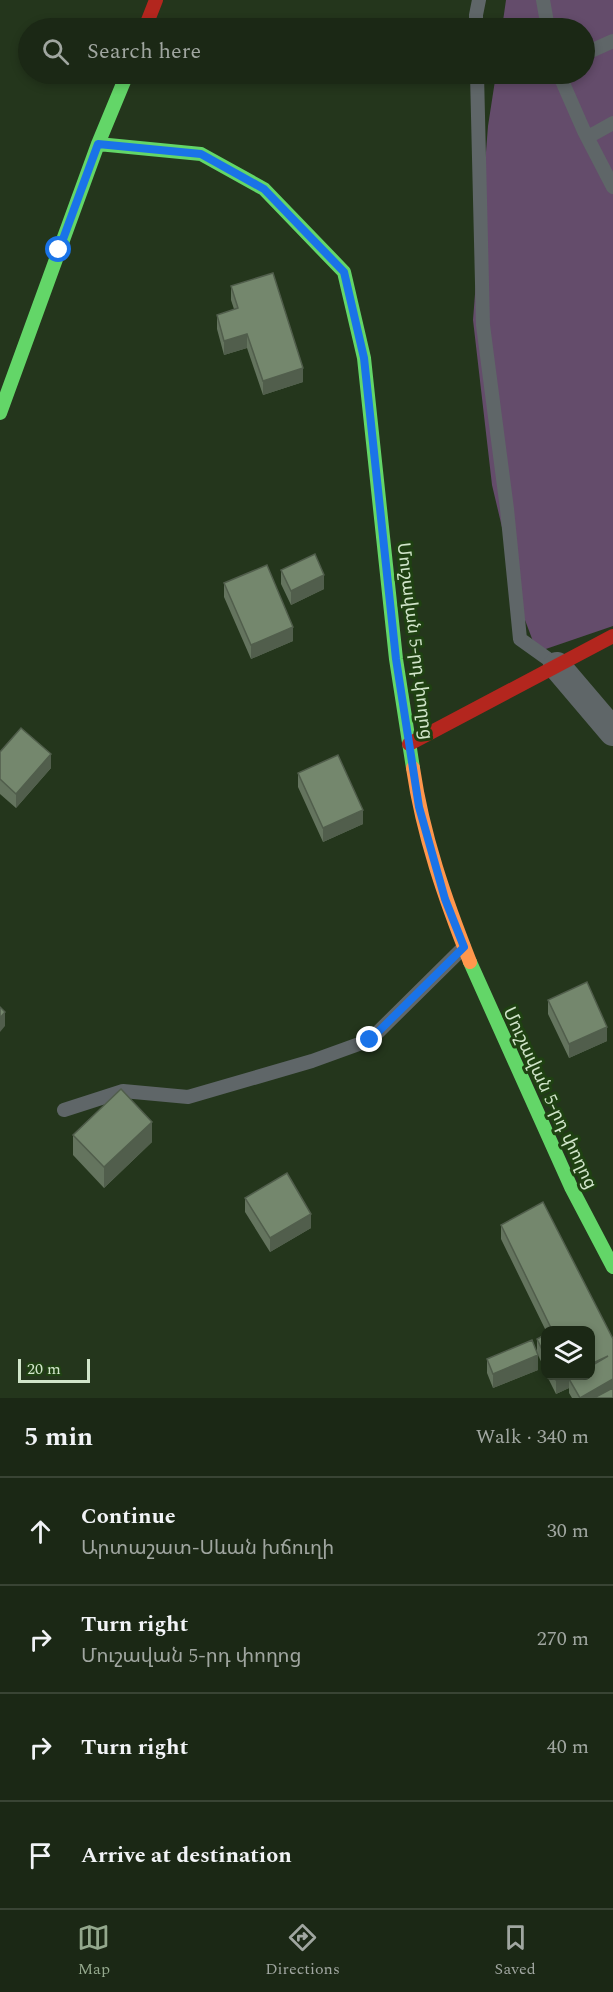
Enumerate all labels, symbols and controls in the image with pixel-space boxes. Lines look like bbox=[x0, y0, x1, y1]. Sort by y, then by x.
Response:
search box bbox=[18, 18, 595, 84]
icon: search bbox=[39, 35, 72, 68]
text: Search here bbox=[87, 35, 201, 68]
route start bbox=[45, 236, 71, 262]
street label: Մուշավան 5-րդ փողոց bbox=[390, 541, 440, 741]
street label: Մուշավան 5-րդ փողոց bbox=[496, 1002, 604, 1194]
route end bbox=[356, 1026, 382, 1052]
map controls bbox=[541, 1326, 595, 1380]
button: layers bbox=[541, 1326, 595, 1380]
scale bar bbox=[18, 1356, 90, 1384]
text: 20 m bbox=[27, 1357, 61, 1381]
text: 5 min bbox=[24, 1417, 93, 1457]
text: Walk · 340 m bbox=[476, 1422, 589, 1452]
text: Continue bbox=[81, 1500, 176, 1533]
icon: ahead bbox=[24, 1515, 57, 1548]
text: 30 m bbox=[547, 1516, 589, 1546]
text: Արտաշատ-Սևան խճուղի bbox=[81, 1533, 334, 1563]
text: Turn right bbox=[81, 1608, 188, 1641]
icon: right bbox=[24, 1623, 57, 1656]
text: 270 m bbox=[537, 1624, 589, 1654]
text: Մուշավան 5-րդ փողոց bbox=[81, 1641, 301, 1671]
icon: right bbox=[24, 1731, 57, 1764]
text: Turn right bbox=[81, 1731, 188, 1764]
text: 40 m bbox=[547, 1732, 589, 1762]
icon: arrive bbox=[24, 1839, 57, 1872]
text: Arrive at destination bbox=[81, 1839, 292, 1872]
tab: Map bbox=[77, 1921, 110, 1981]
tab: Directions bbox=[265, 1921, 340, 1981]
tab: Saved bbox=[495, 1921, 536, 1981]

